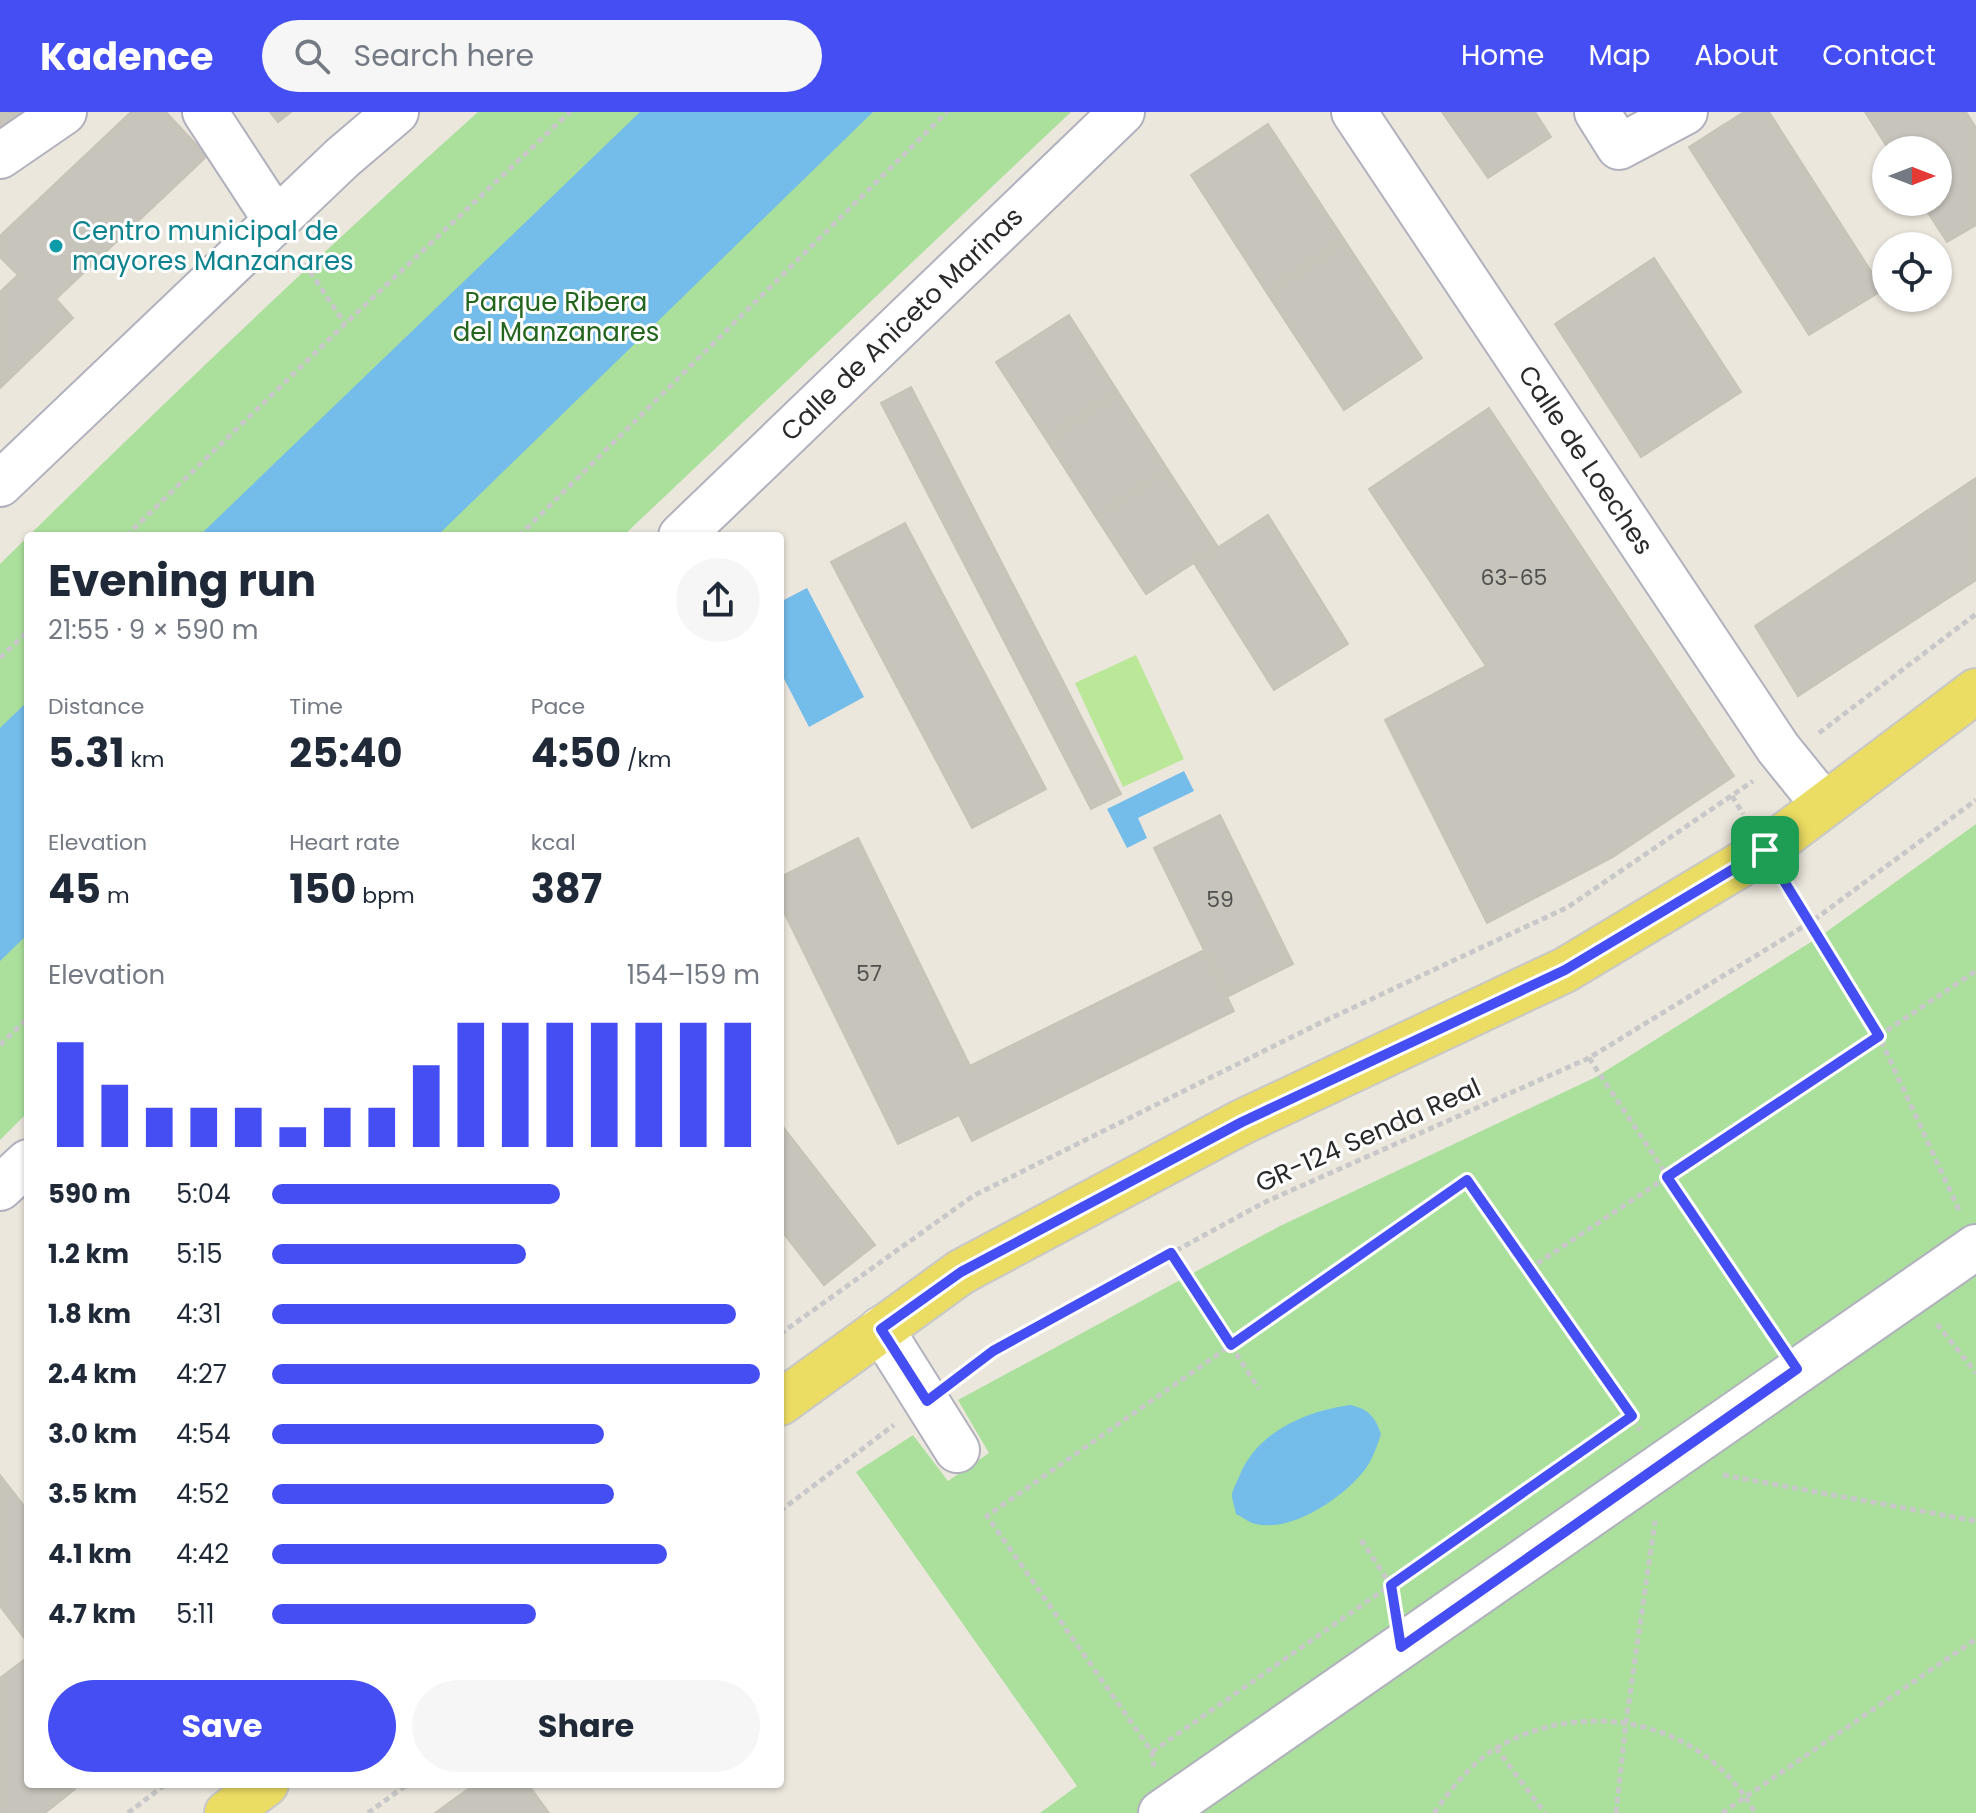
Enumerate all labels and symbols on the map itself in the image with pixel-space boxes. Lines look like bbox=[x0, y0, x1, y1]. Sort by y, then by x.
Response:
north arrow bbox=[1872, 136, 1952, 216]
street label: Calle de Aniceto Marinas bbox=[772, 199, 1031, 449]
place label: Centro municipal de mayores Manzanares bbox=[72, 213, 354, 279]
marker: Centro municipal de mayores Manzanares bbox=[47, 237, 65, 255]
park label: Parque Ribera del Manzanares bbox=[453, 284, 659, 350]
street label: Calle de Loeches bbox=[1510, 358, 1662, 561]
house number: 63-65 bbox=[1481, 562, 1547, 593]
pin bbox=[1731, 816, 1799, 884]
house number: 59 bbox=[1206, 884, 1234, 915]
house number: 57 bbox=[856, 958, 882, 989]
street label: GR-124 Senda Real bbox=[1250, 1069, 1486, 1201]

